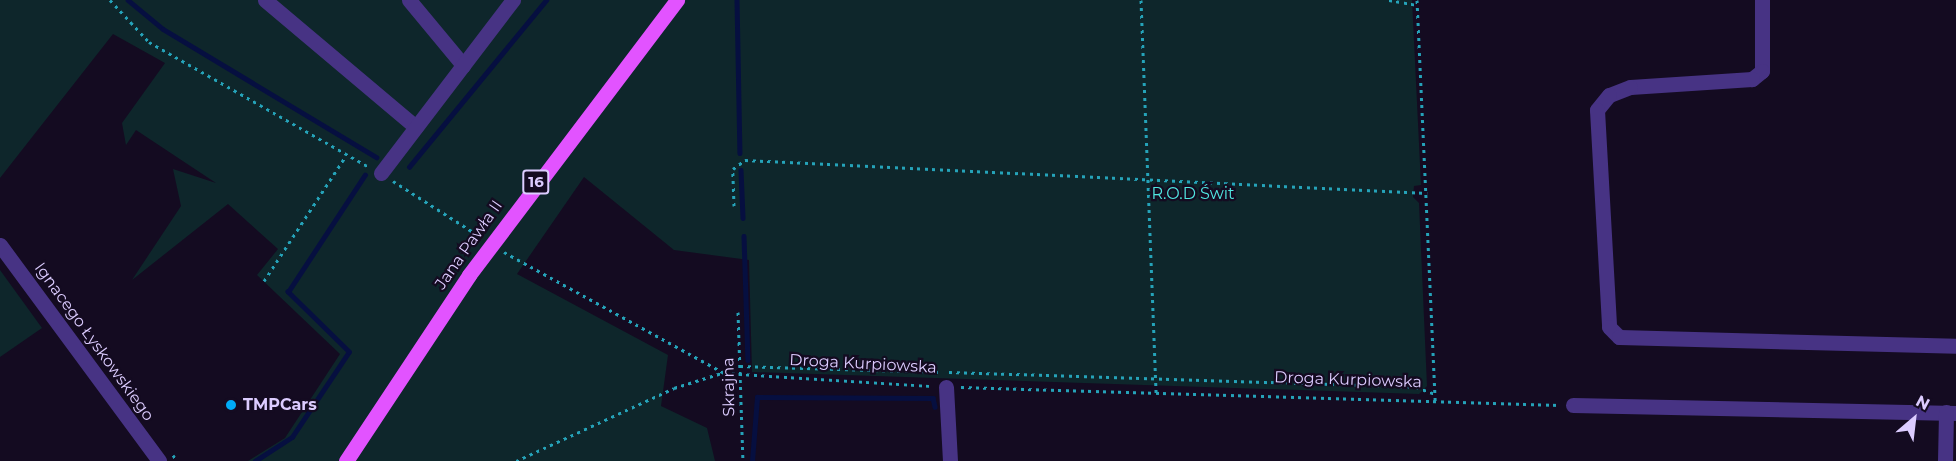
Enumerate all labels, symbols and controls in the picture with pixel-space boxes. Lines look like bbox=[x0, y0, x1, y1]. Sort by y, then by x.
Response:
road number: 16 bbox=[521, 170, 551, 194]
park label: R.O.D Świt bbox=[1152, 184, 1234, 204]
street label: Jana Pawła II bbox=[431, 197, 507, 293]
street label: Ignacego Łyskowskiego bbox=[30, 259, 158, 425]
street label: Droga Kurpiowska bbox=[789, 351, 937, 377]
street label: Skrajna bbox=[719, 357, 739, 417]
street label: Droga Kurpiowska bbox=[1274, 368, 1422, 392]
north arrow bbox=[1884, 389, 1944, 449]
text: N bbox=[1913, 391, 1933, 414]
place label: TMPCars bbox=[243, 395, 317, 415]
marker: TMPCars bbox=[224, 398, 238, 412]

